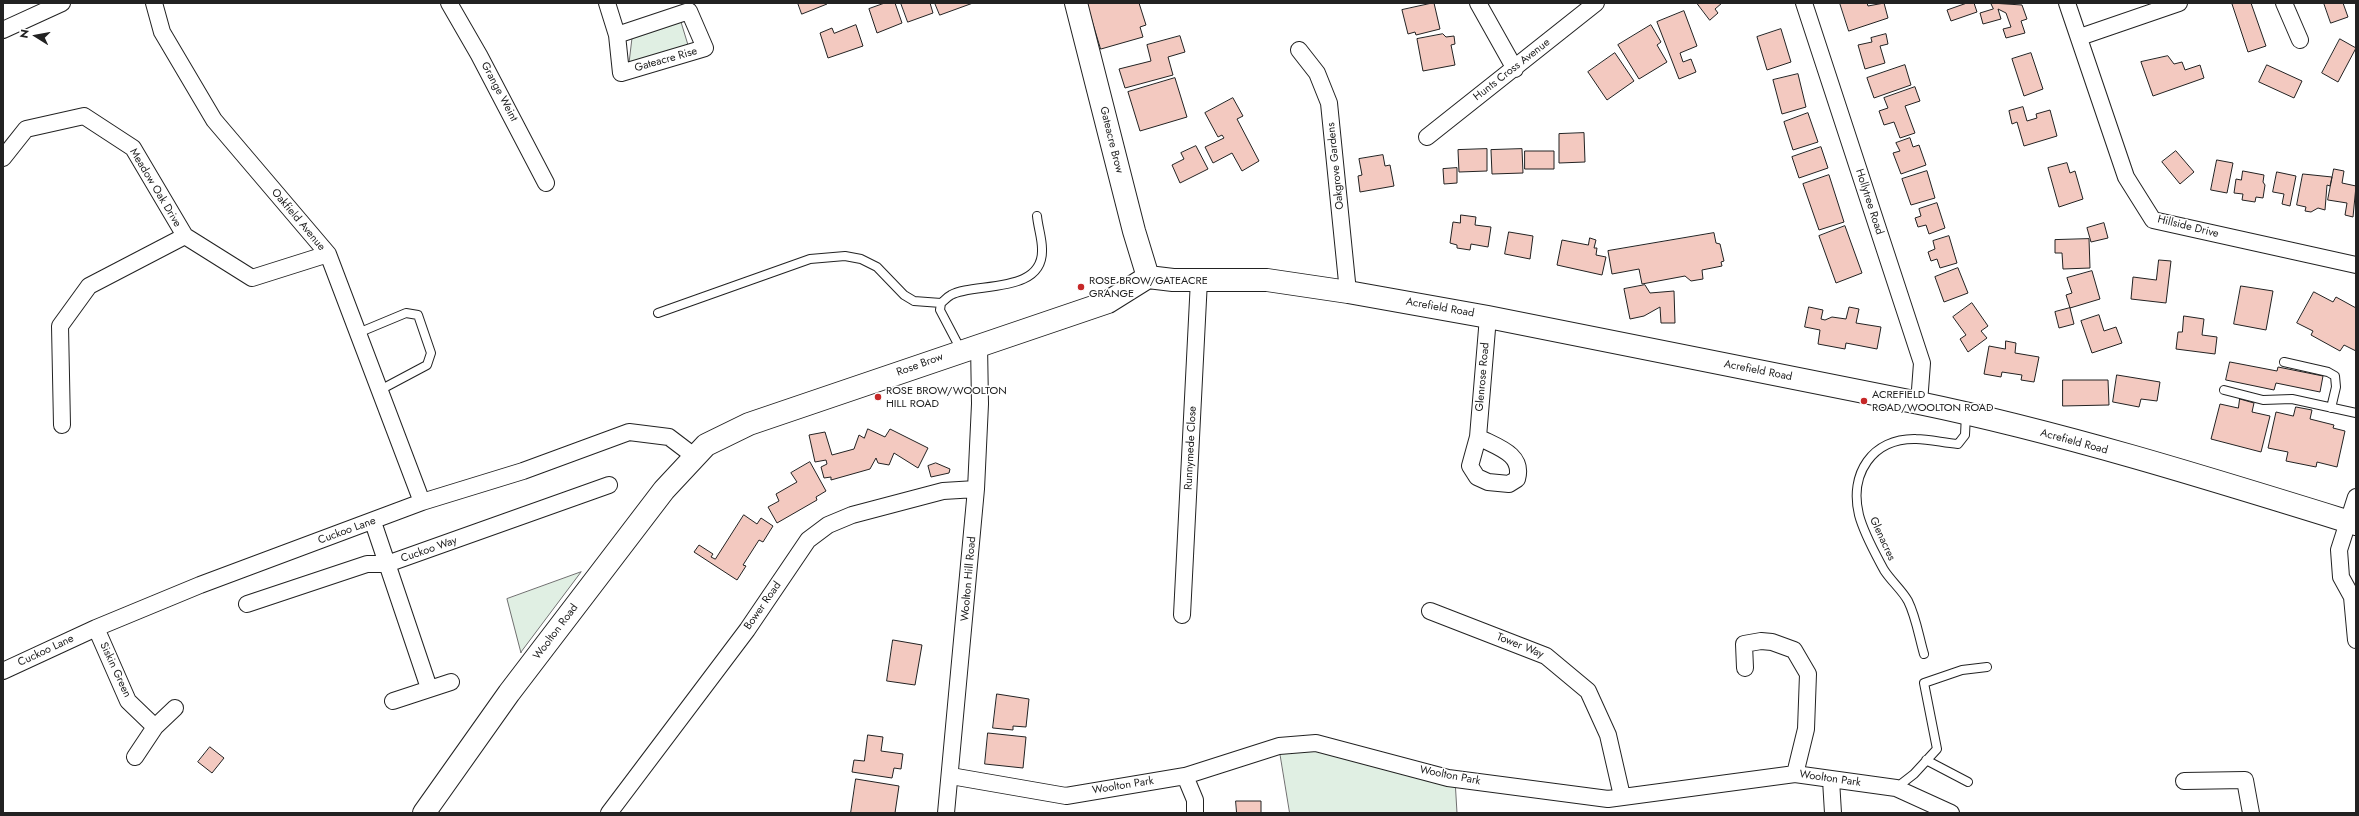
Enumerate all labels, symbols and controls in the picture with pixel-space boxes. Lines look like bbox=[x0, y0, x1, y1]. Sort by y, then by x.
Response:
north arrow bbox=[16, 16, 56, 56]
text: N bbox=[16, 28, 33, 40]
street label: Hunts Cross Avenue bbox=[1471, 36, 1553, 104]
street label: Gateacre Rise bbox=[633, 45, 699, 75]
street label: Grange Weint bbox=[478, 60, 520, 124]
street label: Gateacre Brow bbox=[1096, 105, 1126, 175]
street label: Oakgrove Gardens bbox=[1325, 122, 1347, 210]
street label: Meadow Oak Drive bbox=[126, 146, 184, 230]
street label: Hollytree Road bbox=[1852, 167, 1886, 237]
street label: Oakfield Avenue bbox=[268, 186, 328, 254]
street label: Hillside Drive bbox=[2156, 213, 2220, 241]
place label: ROSE BROW/GATEACRE GRANGE bbox=[1089, 274, 1208, 300]
marker: ROSE BROW/GATEACRE GRANGE bbox=[1076, 282, 1086, 292]
street label: Acrefield Road bbox=[1405, 295, 1475, 321]
street label: Glenrose Road bbox=[1473, 342, 1493, 412]
street label: Rose Brow bbox=[895, 350, 945, 380]
street label: Acrefield Road bbox=[1723, 358, 1793, 384]
place label: ROSE BROW/WOOLTON HILL ROAD bbox=[886, 384, 1007, 410]
place label: ACREFIELD ROAD/WOOLTON ROAD bbox=[1872, 388, 1994, 414]
marker: ROSE BROW/WOOLTON HILL ROAD bbox=[873, 392, 883, 402]
marker: ACREFIELD ROAD/WOOLTON ROAD bbox=[1859, 396, 1869, 406]
street label: Runnymede Close bbox=[1182, 406, 1200, 490]
street label: Acrefield Road bbox=[2039, 427, 2109, 457]
street label: Cuckoo Lane bbox=[316, 514, 378, 548]
street label: Glenacres bbox=[1866, 515, 1898, 563]
street label: Cuckoo Way bbox=[399, 534, 459, 566]
street label: Woolton Hill Road bbox=[959, 536, 979, 622]
street label: Bower Road bbox=[742, 579, 784, 633]
street label: Woolton Road bbox=[531, 602, 581, 662]
street label: Tower Way bbox=[1494, 631, 1546, 661]
street label: Cuckoo Lane bbox=[16, 632, 76, 670]
street label: Siskin Green bbox=[96, 640, 134, 700]
street label: Woolton Park bbox=[1418, 764, 1482, 788]
street label: Woolton Park bbox=[1798, 768, 1862, 790]
street label: Woolton Park bbox=[1091, 775, 1155, 797]

